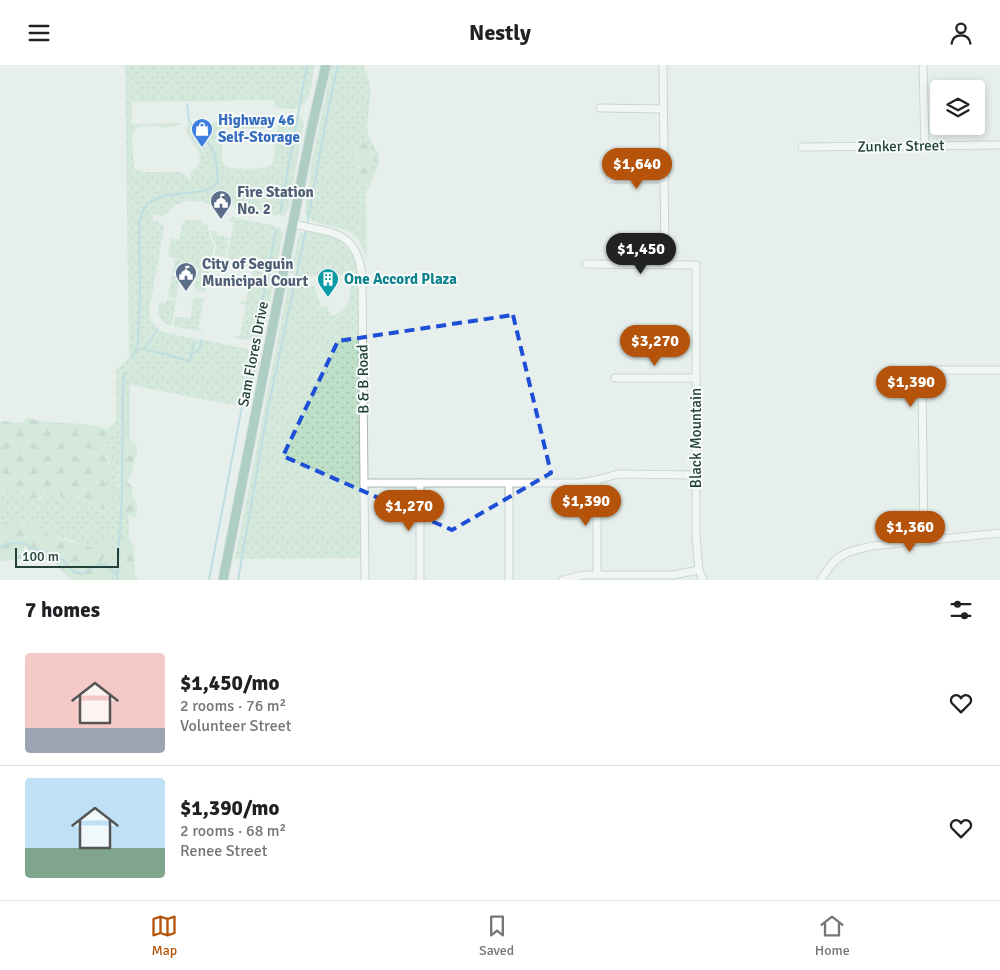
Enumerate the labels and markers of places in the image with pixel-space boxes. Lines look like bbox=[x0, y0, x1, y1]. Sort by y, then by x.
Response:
place label: Highway 46 Self-Storage bbox=[218, 111, 300, 146]
shop icon: Highway 46 Self-Storage bbox=[190, 117, 214, 148]
pin: $1,640 bbox=[596, 147, 678, 190]
place label: Fire Station No. 2 bbox=[237, 183, 314, 218]
public building icon: Fire Station No. 2 bbox=[209, 189, 233, 220]
pin: $1,450 bbox=[600, 233, 682, 275]
place label: City of Seguin Municipal Court bbox=[202, 255, 309, 290]
public building icon: City of Seguin Municipal Court bbox=[174, 261, 198, 292]
building icon: One Accord Plaza bbox=[316, 267, 340, 298]
place label: One Accord Plaza bbox=[344, 270, 457, 288]
pin: $3,270 bbox=[614, 325, 696, 367]
pin: $1,390 bbox=[870, 365, 952, 408]
pin: $1,390 bbox=[545, 485, 627, 527]
pin: $1,270 bbox=[368, 489, 450, 532]
pin: $1,360 bbox=[869, 511, 951, 553]

